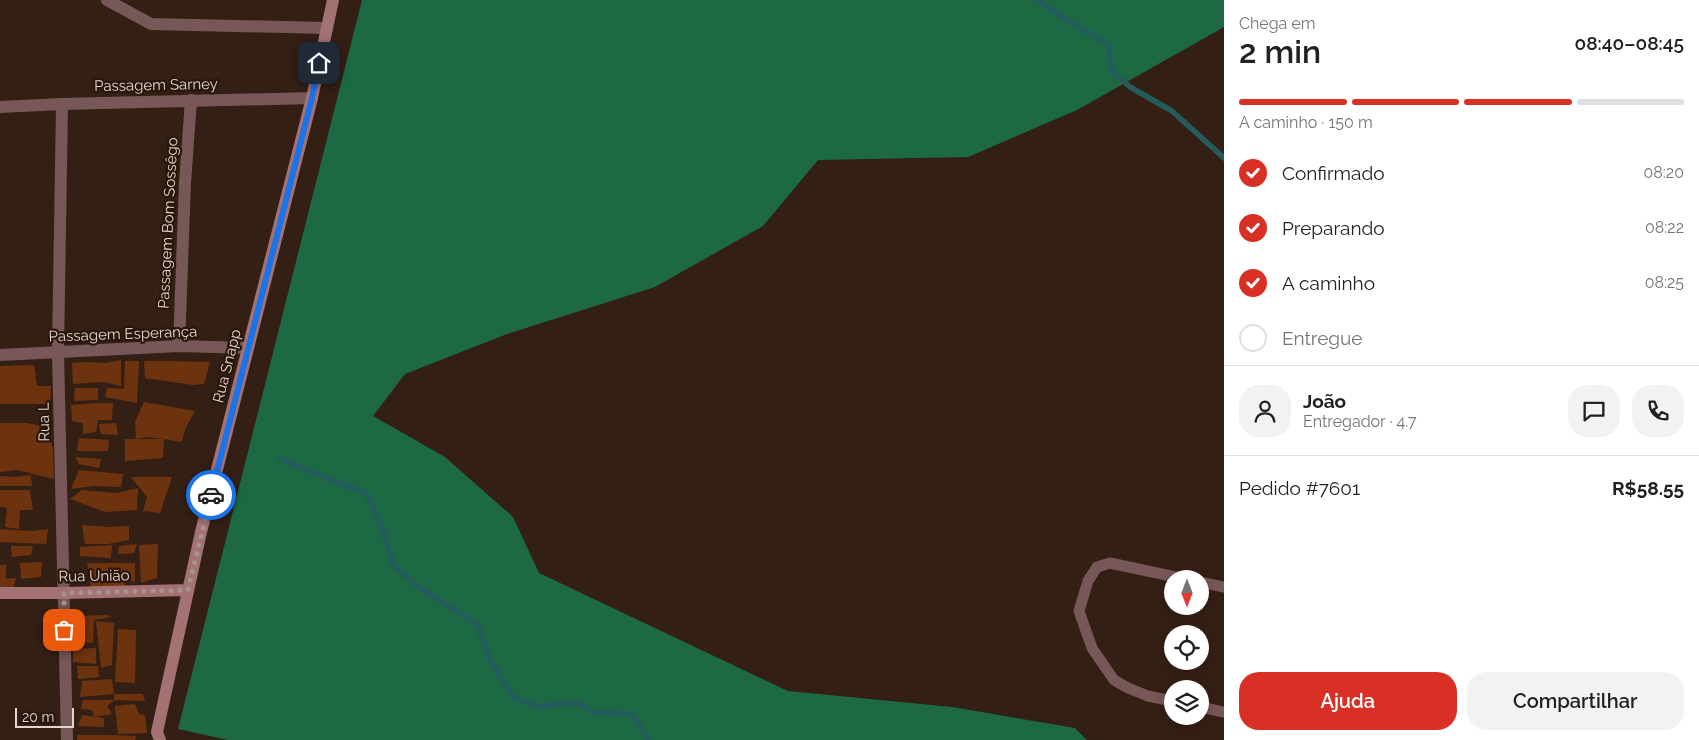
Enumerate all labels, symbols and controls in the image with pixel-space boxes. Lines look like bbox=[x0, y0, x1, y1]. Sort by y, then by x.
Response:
text: Chega em bbox=[1239, 14, 1315, 33]
text: 08:40–08:45 bbox=[1575, 32, 1684, 54]
text: 2 min bbox=[1239, 33, 1321, 70]
pin bbox=[298, 42, 340, 84]
icon: home bbox=[305, 49, 333, 77]
street label: Passagem Sarney bbox=[94, 75, 218, 95]
text: A caminho · 150 m bbox=[1239, 113, 1373, 132]
street label: Passagem Bom Sossêgo bbox=[155, 137, 181, 309]
icon: check bbox=[1239, 159, 1267, 187]
text: Confirmado bbox=[1282, 162, 1385, 184]
text: 08:20 bbox=[1644, 163, 1684, 182]
icon: check bbox=[1239, 214, 1267, 242]
text: Preparando bbox=[1282, 217, 1385, 239]
text: 08:22 bbox=[1645, 218, 1684, 237]
icon: check bbox=[1239, 269, 1267, 297]
text: A caminho bbox=[1282, 272, 1375, 294]
text: 08:25 bbox=[1645, 273, 1684, 292]
street label: Passagem Esperança bbox=[48, 322, 198, 346]
street label: Rua Snapp bbox=[209, 327, 245, 405]
text: Entregue bbox=[1282, 327, 1363, 349]
button: person bbox=[1239, 385, 1291, 437]
button: chat bbox=[1568, 385, 1620, 437]
button: phone bbox=[1632, 385, 1684, 437]
text: João bbox=[1303, 390, 1346, 412]
street label: Rua L bbox=[35, 402, 53, 442]
text: Entregador · 4.7 bbox=[1303, 412, 1416, 431]
courier bbox=[186, 470, 236, 520]
text: Pedido #7601 bbox=[1239, 477, 1360, 499]
text: R$58.55 bbox=[1612, 477, 1684, 499]
icon: car bbox=[197, 481, 225, 509]
street label: Rua União bbox=[58, 566, 130, 586]
north arrow bbox=[1164, 570, 1209, 615]
map controls bbox=[1164, 570, 1209, 725]
pin bbox=[43, 609, 85, 651]
icon: bag bbox=[50, 616, 78, 644]
button: locate bbox=[1164, 625, 1209, 670]
button: Ajuda bbox=[1239, 672, 1457, 730]
button: Compartilhar bbox=[1467, 672, 1684, 730]
button: layers bbox=[1164, 680, 1209, 725]
scale bar bbox=[15, 705, 74, 728]
text: 20 m bbox=[22, 709, 54, 725]

